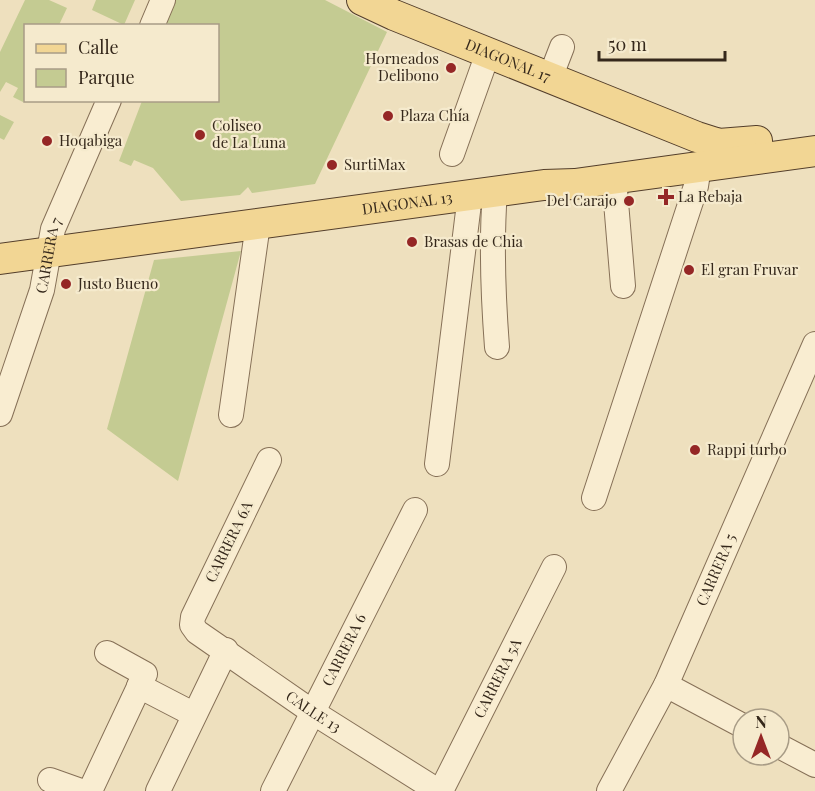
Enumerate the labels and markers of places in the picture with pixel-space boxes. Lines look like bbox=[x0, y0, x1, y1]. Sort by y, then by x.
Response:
place label: Horneados Delibono bbox=[365, 48, 439, 85]
marker: Horneados Delibono bbox=[444, 61, 458, 75]
place label: Plaza Chía bbox=[400, 105, 470, 125]
marker: Plaza Chía bbox=[381, 109, 395, 123]
place label: Coliseo de La Luna bbox=[212, 115, 286, 152]
marker: Coliseo de La Luna bbox=[193, 128, 207, 142]
place label: Hoqabiga bbox=[59, 130, 123, 150]
marker: Hoqabiga bbox=[40, 134, 54, 148]
place label: SurtiMax bbox=[344, 154, 406, 174]
marker: SurtiMax bbox=[325, 158, 339, 172]
place label: La Rebaja bbox=[678, 186, 743, 206]
place label: Del Carajo bbox=[546, 190, 617, 210]
marker: La Rebaja bbox=[659, 190, 673, 204]
marker: Del Carajo bbox=[622, 194, 636, 208]
place label: Brasas de Chia bbox=[424, 231, 524, 251]
marker: Brasas de Chia bbox=[405, 235, 419, 249]
place label: El gran Fruvar bbox=[701, 259, 799, 279]
marker: El gran Fruvar bbox=[682, 263, 696, 277]
place label: Justo Bueno bbox=[77, 273, 158, 293]
marker: Justo Bueno bbox=[59, 277, 73, 291]
place label: Rappi turbo bbox=[707, 439, 787, 459]
marker: Rappi turbo bbox=[688, 443, 702, 457]

